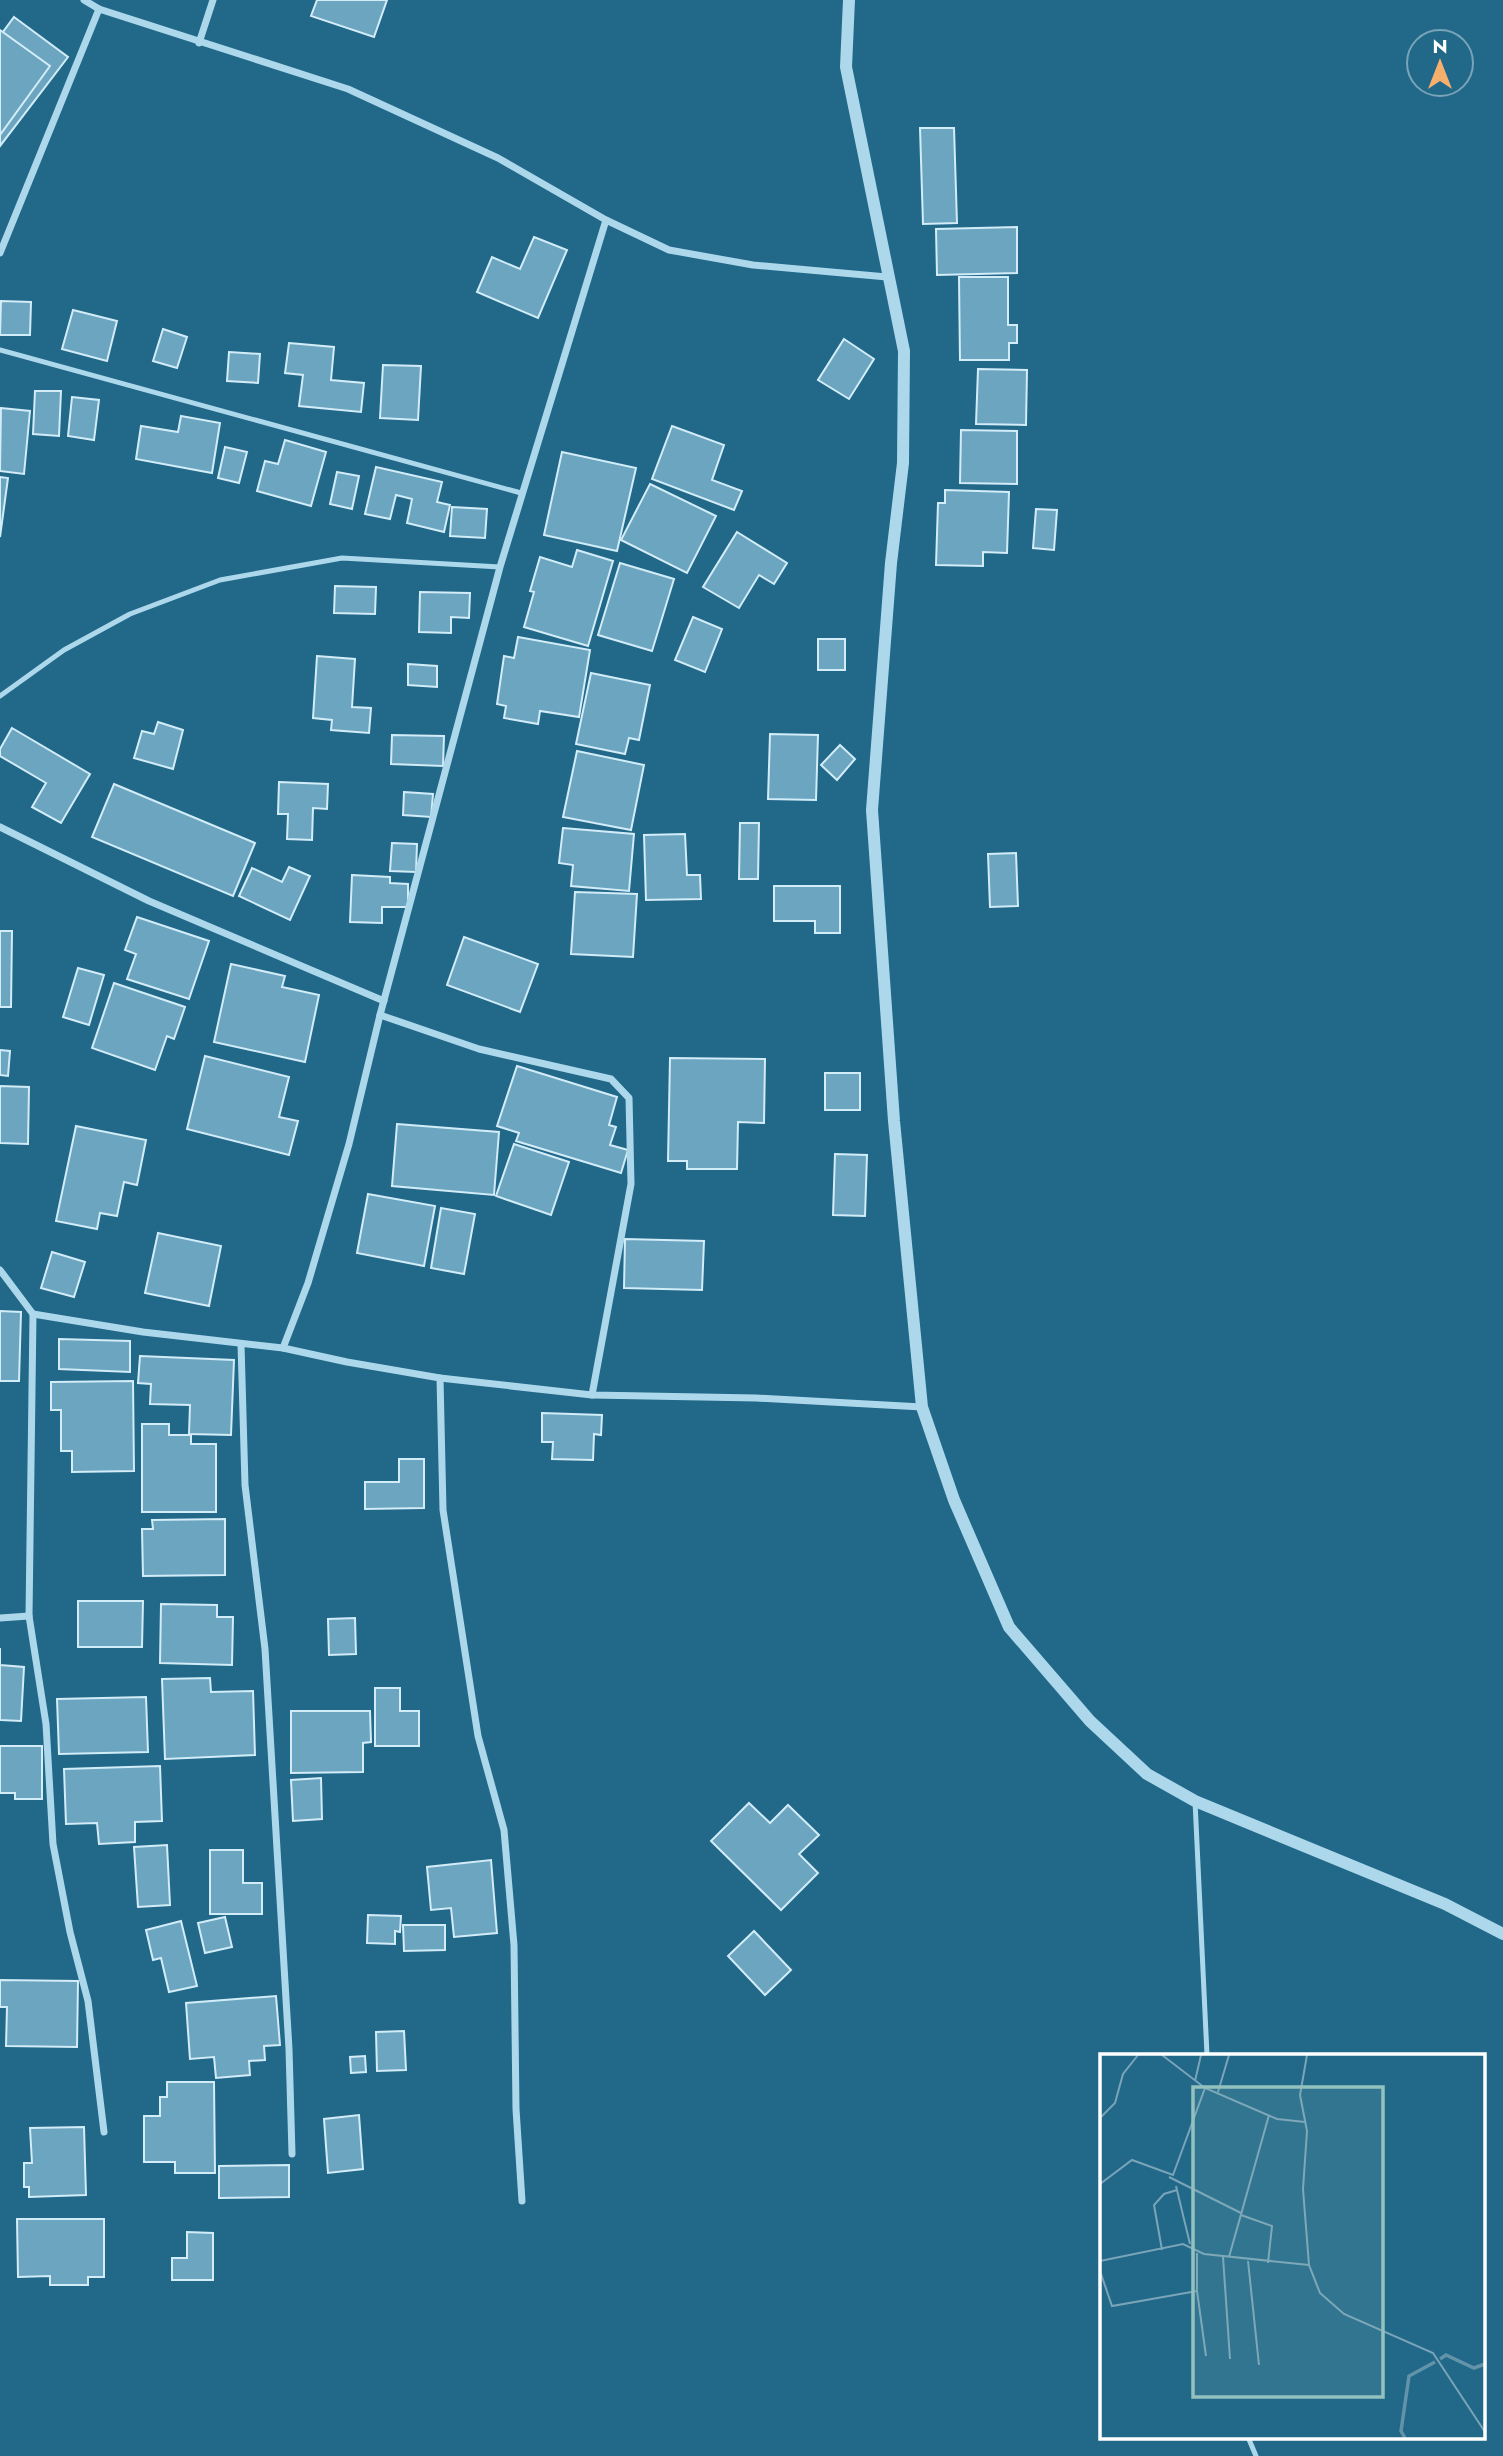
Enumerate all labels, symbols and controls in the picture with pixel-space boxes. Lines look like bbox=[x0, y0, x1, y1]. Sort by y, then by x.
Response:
north arrow bbox=[1405, 28, 1475, 98]
text: N bbox=[1432, 33, 1448, 60]
inset map bbox=[1100, 2054, 1486, 2438]

